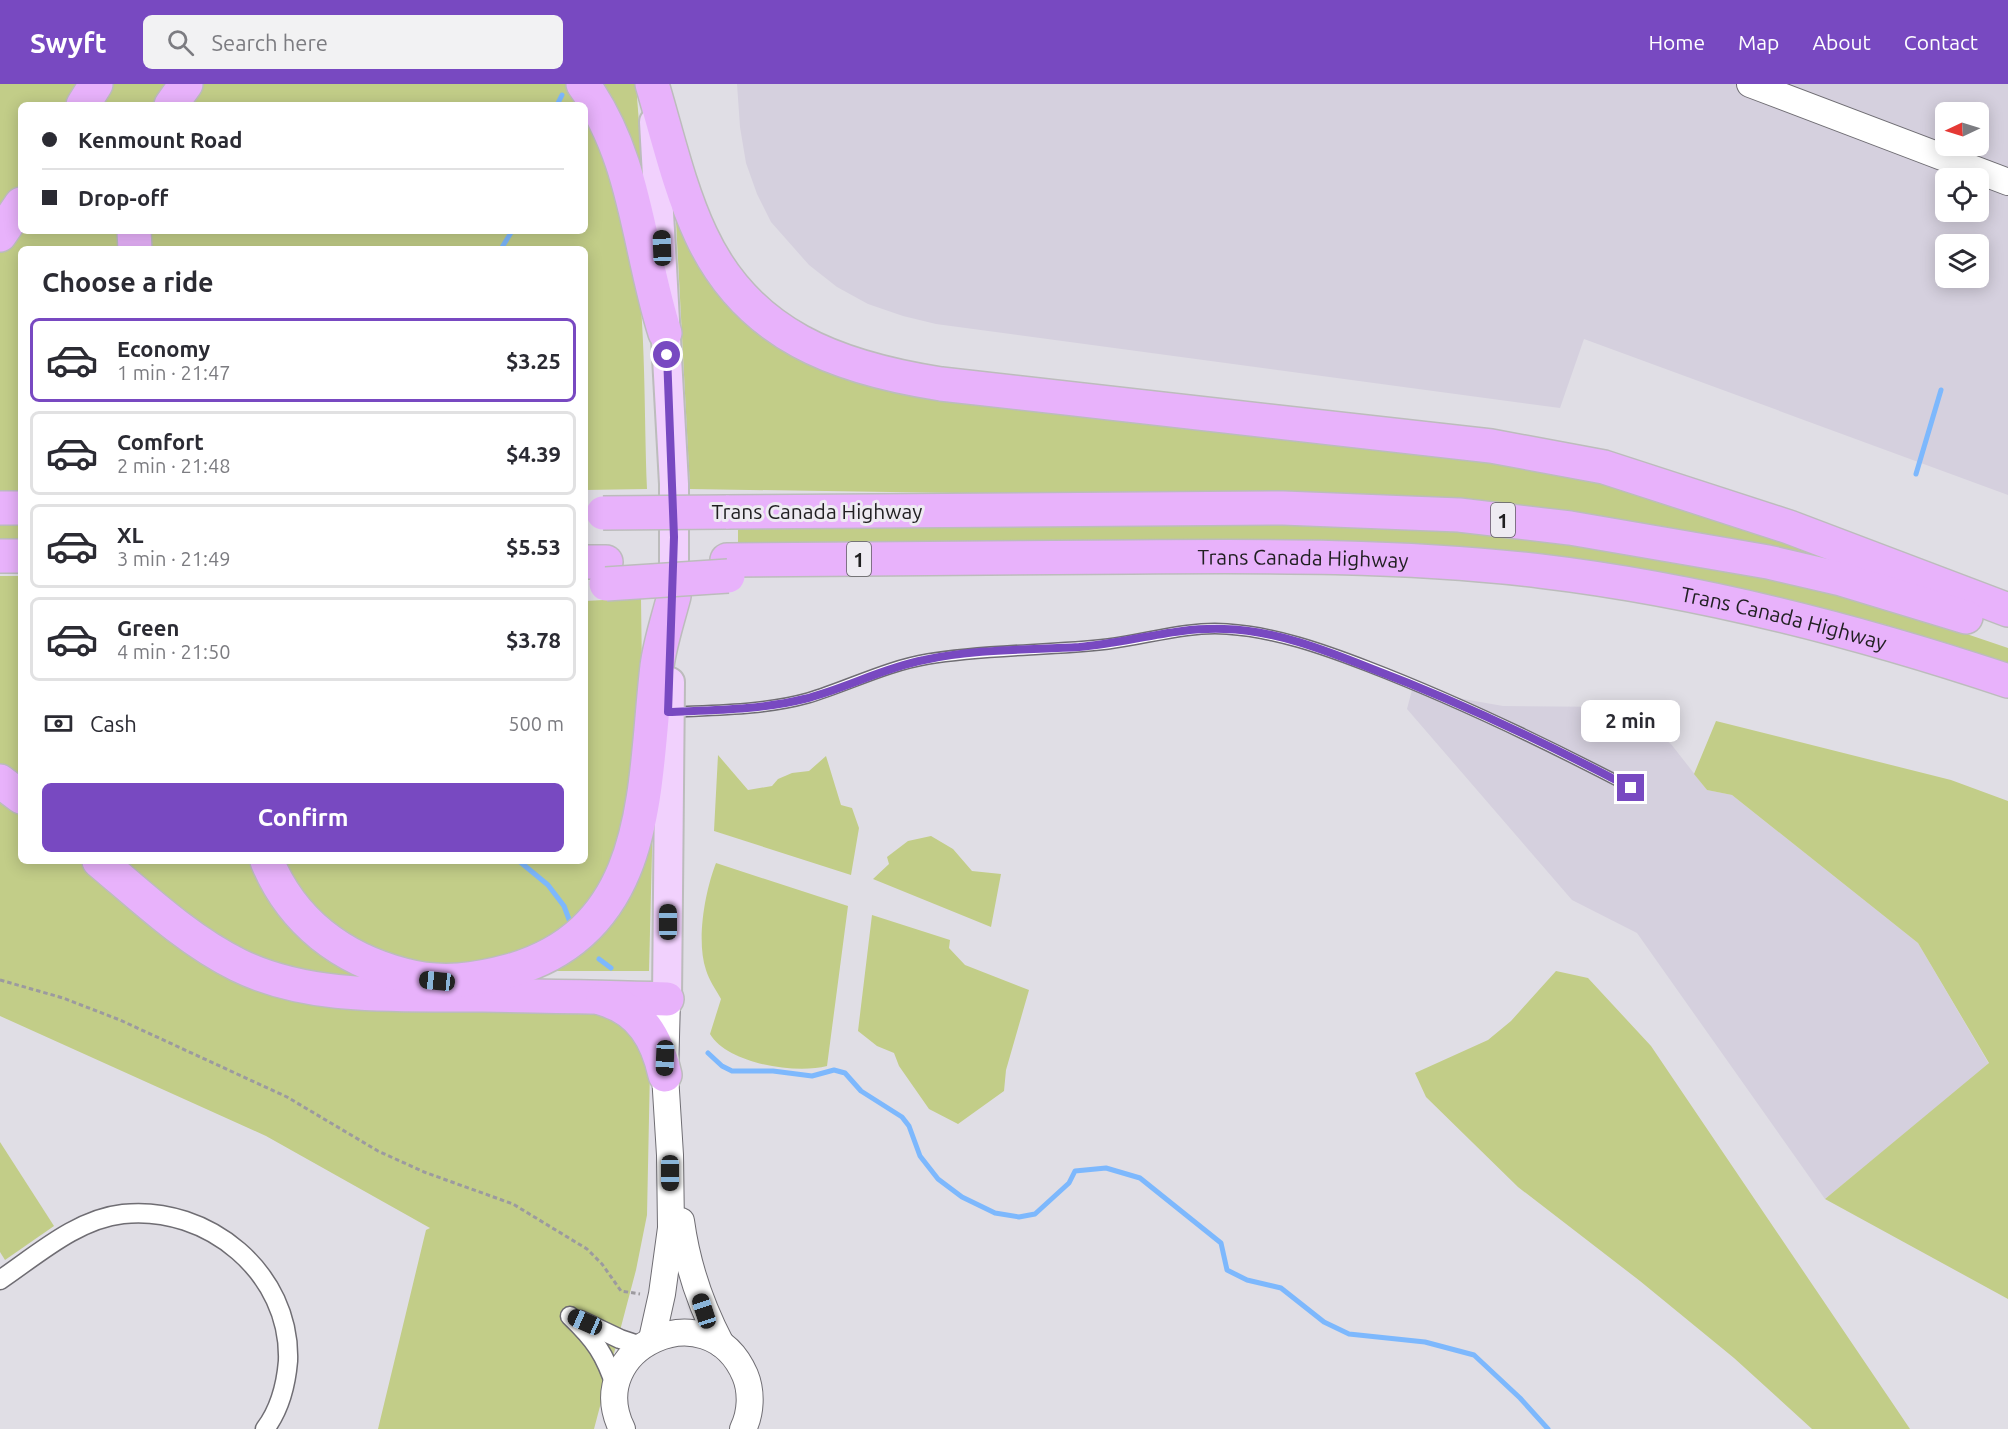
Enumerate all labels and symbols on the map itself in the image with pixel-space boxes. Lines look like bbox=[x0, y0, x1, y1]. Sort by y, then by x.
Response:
north arrow bbox=[1935, 102, 1989, 156]
car bbox=[652, 230, 672, 266]
route start bbox=[653, 341, 680, 368]
street label: Trans Canada Highway bbox=[712, 499, 922, 523]
road number: 1 bbox=[1491, 503, 1515, 537]
road number: 1 bbox=[847, 542, 871, 576]
street label: Trans Canada Highway bbox=[1197, 545, 1409, 572]
street label: Trans Canada Highway bbox=[1679, 581, 1890, 655]
callout: 2 min bbox=[1582, 701, 1680, 743]
route end bbox=[1617, 774, 1644, 801]
car bbox=[659, 904, 677, 940]
car bbox=[418, 970, 456, 992]
car bbox=[655, 1040, 675, 1076]
car bbox=[661, 1155, 679, 1191]
car bbox=[690, 1291, 718, 1331]
car bbox=[565, 1306, 605, 1338]

